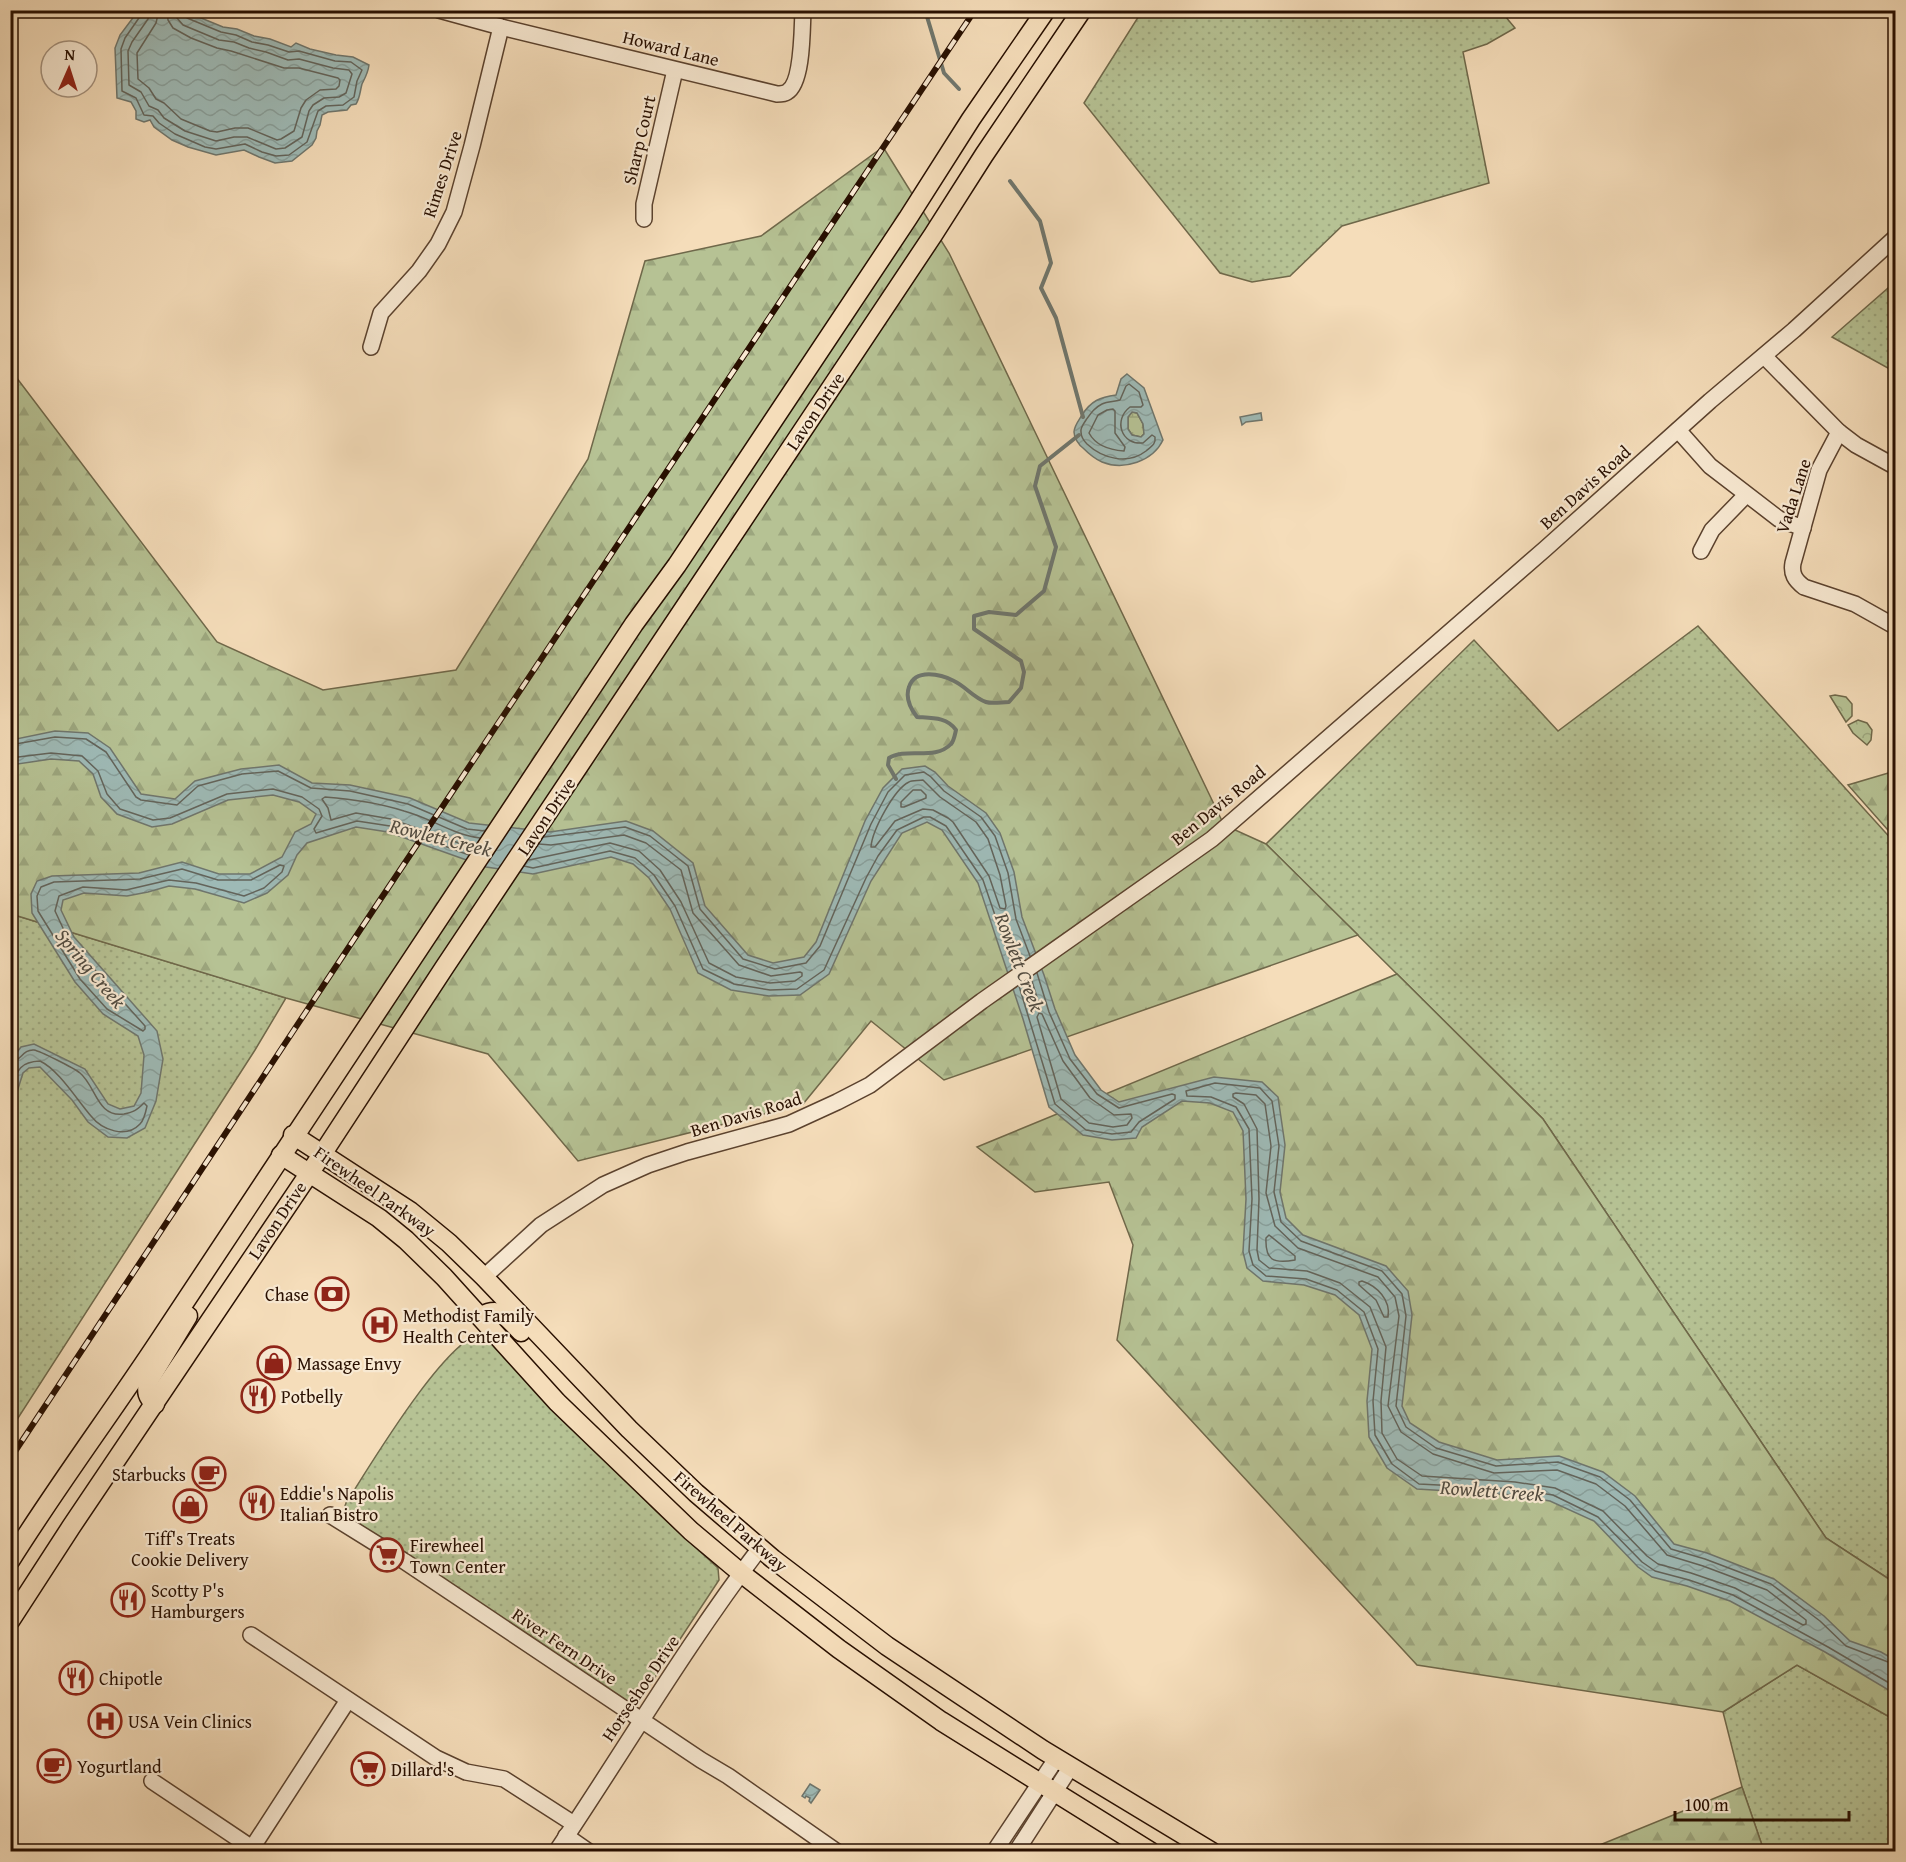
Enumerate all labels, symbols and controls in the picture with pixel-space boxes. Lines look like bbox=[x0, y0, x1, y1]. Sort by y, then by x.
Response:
street label: Howard Lane bbox=[620, 23, 722, 73]
north arrow bbox=[39, 39, 99, 99]
text: N bbox=[64, 42, 76, 66]
street label: Sharp Court bbox=[616, 92, 663, 187]
street label: Rimes Drive bbox=[415, 127, 469, 221]
street label: Lavon Drive bbox=[779, 366, 851, 456]
street label: Ben Davis Road bbox=[1533, 438, 1637, 535]
street label: Vada Lane bbox=[1768, 455, 1818, 537]
street label: Ben Davis Road bbox=[1165, 758, 1271, 852]
street label: Lavon Drive bbox=[510, 771, 582, 861]
water label: Rowlett Creek bbox=[386, 810, 496, 864]
water label: Rowlett Creek bbox=[988, 907, 1052, 1016]
water label: Spring Creek bbox=[49, 922, 134, 1015]
street label: Ben Davis Road bbox=[687, 1084, 805, 1144]
street label: Firewheel Parkway bbox=[309, 1139, 441, 1243]
street label: Lavon Drive bbox=[241, 1175, 313, 1265]
bank icon: Chase bbox=[314, 1276, 350, 1312]
place label: Chase bbox=[265, 1281, 309, 1308]
place label: Methodist Family Health Center bbox=[403, 1302, 534, 1350]
hospital icon: Methodist Family Health Center bbox=[362, 1307, 398, 1343]
shop icon: Massage Envy bbox=[256, 1345, 292, 1381]
place label: Massage Envy bbox=[297, 1350, 402, 1377]
restaurant icon: Potbelly bbox=[240, 1378, 276, 1414]
place label: Potbelly bbox=[281, 1383, 343, 1410]
cafe icon: Starbucks bbox=[191, 1456, 227, 1492]
place label: Starbucks bbox=[112, 1461, 186, 1488]
street label: Firewheel Parkway bbox=[668, 1464, 794, 1578]
water label: Rowlett Creek bbox=[1438, 1472, 1546, 1508]
place label: Eddie's Napolis Italian Bistro bbox=[280, 1480, 394, 1528]
restaurant icon: Eddie's Napolis Italian Bistro bbox=[239, 1485, 275, 1521]
shop icon: Tiff's Treats Cookie Delivery bbox=[172, 1488, 208, 1524]
place label: Tiff's Treats Cookie Delivery bbox=[131, 1525, 249, 1573]
place label: Firewheel Town Center bbox=[410, 1532, 506, 1580]
supermarket icon: Firewheel Town Center bbox=[369, 1537, 405, 1573]
place label: Scotty P's Hamburgers bbox=[151, 1577, 245, 1625]
restaurant icon: Scotty P's Hamburgers bbox=[110, 1582, 146, 1618]
street label: River Fern Drive bbox=[507, 1601, 623, 1691]
street label: Horseshoe Drive bbox=[594, 1629, 686, 1747]
restaurant icon: Chipotle bbox=[58, 1660, 94, 1696]
place label: Chipotle bbox=[99, 1665, 163, 1692]
hospital icon: USA Vein Clinics bbox=[87, 1703, 123, 1739]
place label: USA Vein Clinics bbox=[128, 1708, 252, 1735]
cafe icon: Yogurtland bbox=[36, 1748, 72, 1784]
supermarket icon: Dillard's bbox=[350, 1751, 386, 1787]
place label: Yogurtland bbox=[77, 1753, 162, 1780]
place label: Dillard's bbox=[391, 1756, 454, 1783]
scale bar bbox=[1675, 1784, 1849, 1822]
text: 100 m bbox=[1684, 1791, 1729, 1818]

